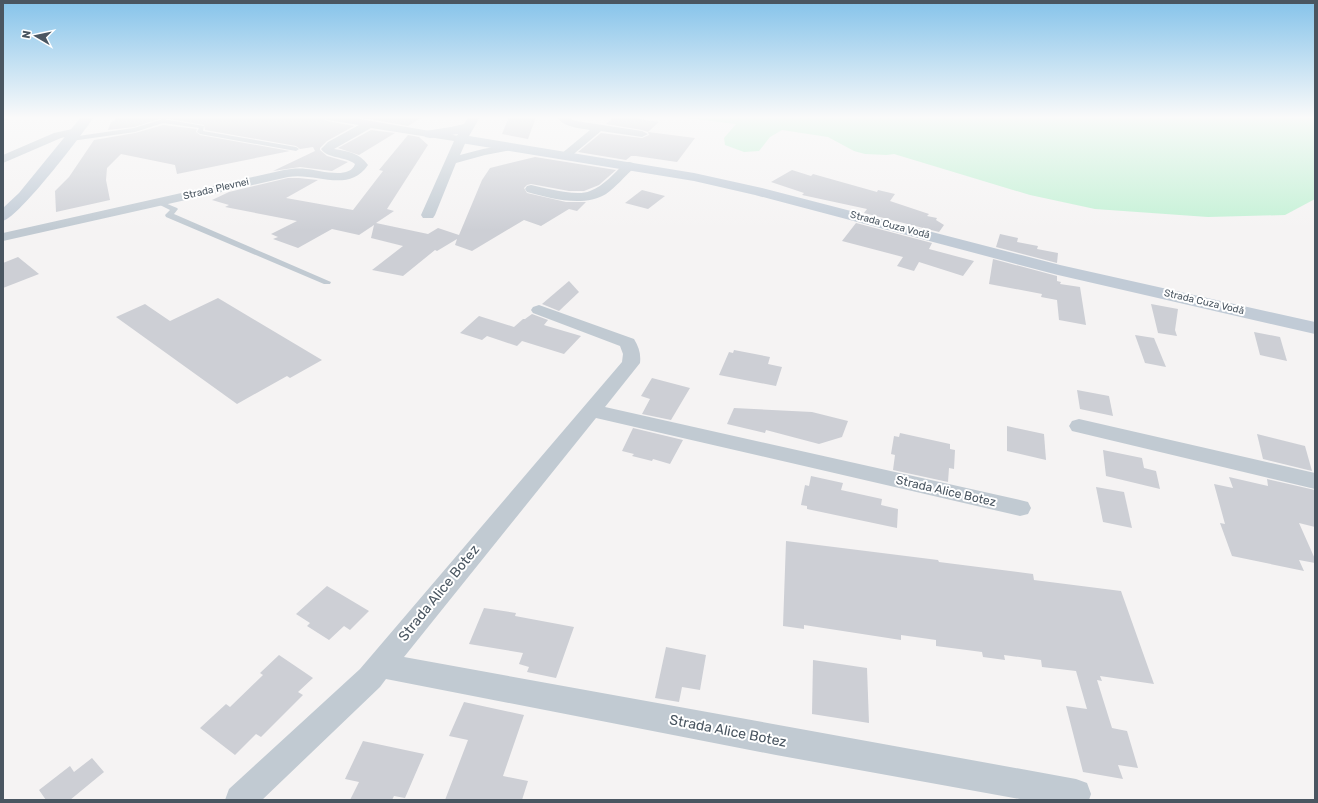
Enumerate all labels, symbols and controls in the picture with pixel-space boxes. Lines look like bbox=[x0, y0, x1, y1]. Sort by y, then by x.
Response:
north arrow bbox=[16, 16, 56, 56]
text: N bbox=[20, 30, 34, 39]
street label: Strada Plevnei bbox=[182, 176, 250, 202]
street label: Strada Cuza Vodă bbox=[849, 209, 931, 241]
street label: Strada Cuza Vodă bbox=[1163, 287, 1245, 317]
street label: Strada Alice Botez bbox=[895, 473, 997, 509]
street label: Strada Alice Botez bbox=[395, 541, 483, 645]
street label: Strada Alice Botez bbox=[668, 711, 788, 751]

